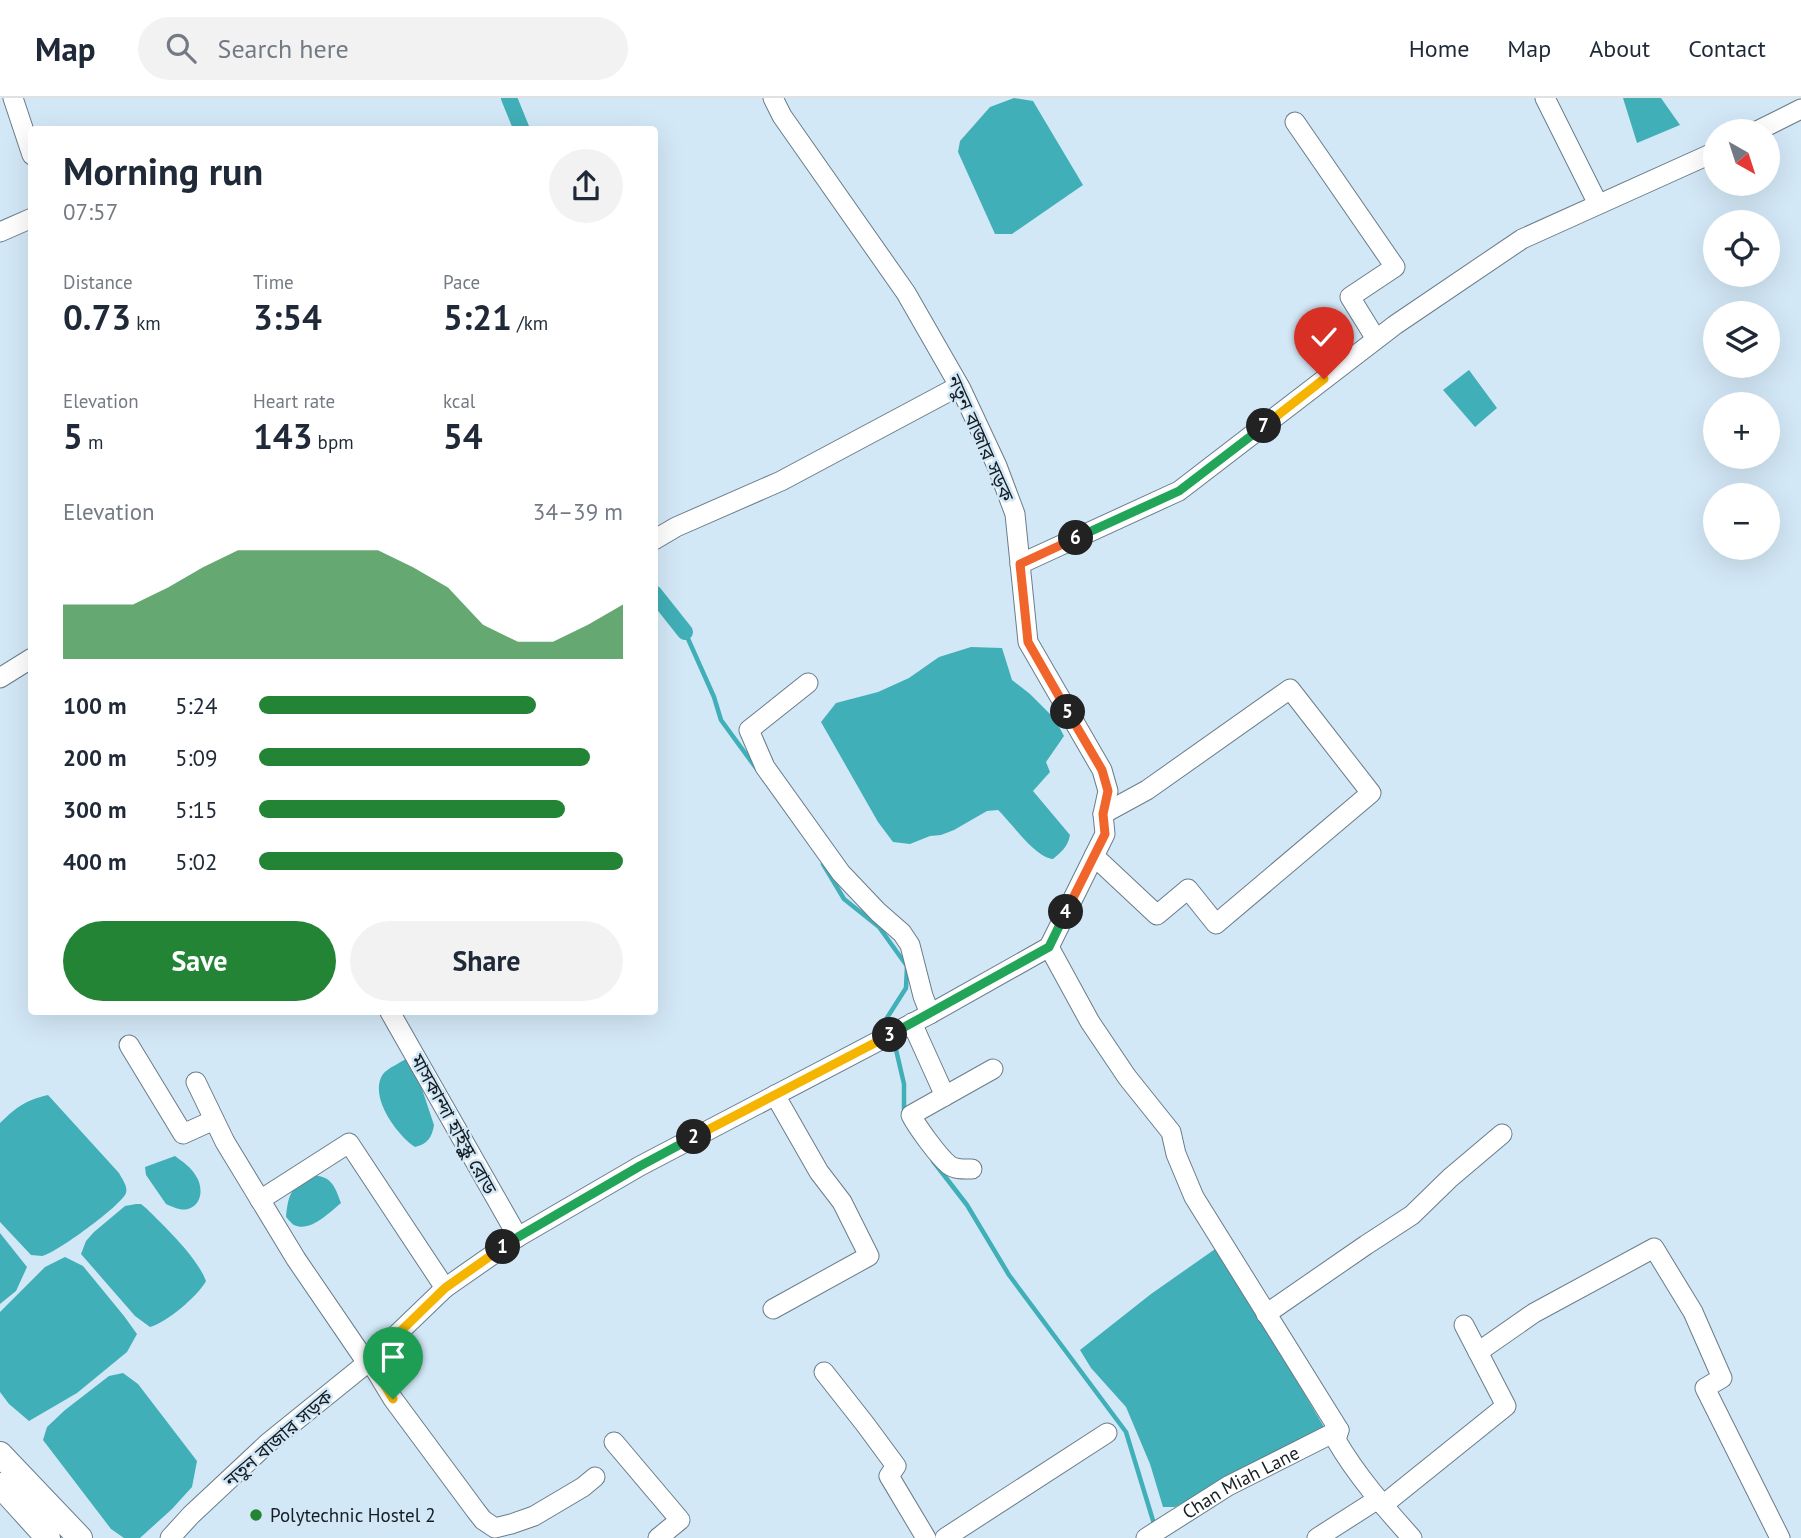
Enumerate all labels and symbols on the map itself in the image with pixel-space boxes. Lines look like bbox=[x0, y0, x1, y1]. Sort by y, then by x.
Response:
north arrow bbox=[1703, 119, 1780, 196]
pin bbox=[1294, 307, 1354, 379]
street label: নতুন বাজার সড়ক bbox=[942, 370, 1020, 506]
pin: 7 bbox=[1246, 408, 1282, 444]
pin: 6 bbox=[1058, 520, 1094, 556]
pin: 5 bbox=[1050, 694, 1086, 730]
pin: 4 bbox=[1048, 894, 1084, 930]
pin: 3 bbox=[872, 1018, 908, 1052]
street label: মাসকান্দা হাইস্কুল রোড bbox=[404, 1049, 503, 1199]
pin: 2 bbox=[676, 1119, 712, 1154]
pin: 1 bbox=[486, 1230, 520, 1264]
pin bbox=[363, 1327, 423, 1399]
street label: নতুন বাজার সড়ক bbox=[218, 1384, 338, 1492]
street label: Chan Miah Lane bbox=[1177, 1440, 1303, 1524]
place label: Polytechnic Hostel 2 bbox=[270, 1503, 436, 1527]
marker: Polytechnic Hostel 2 bbox=[248, 1507, 264, 1523]

